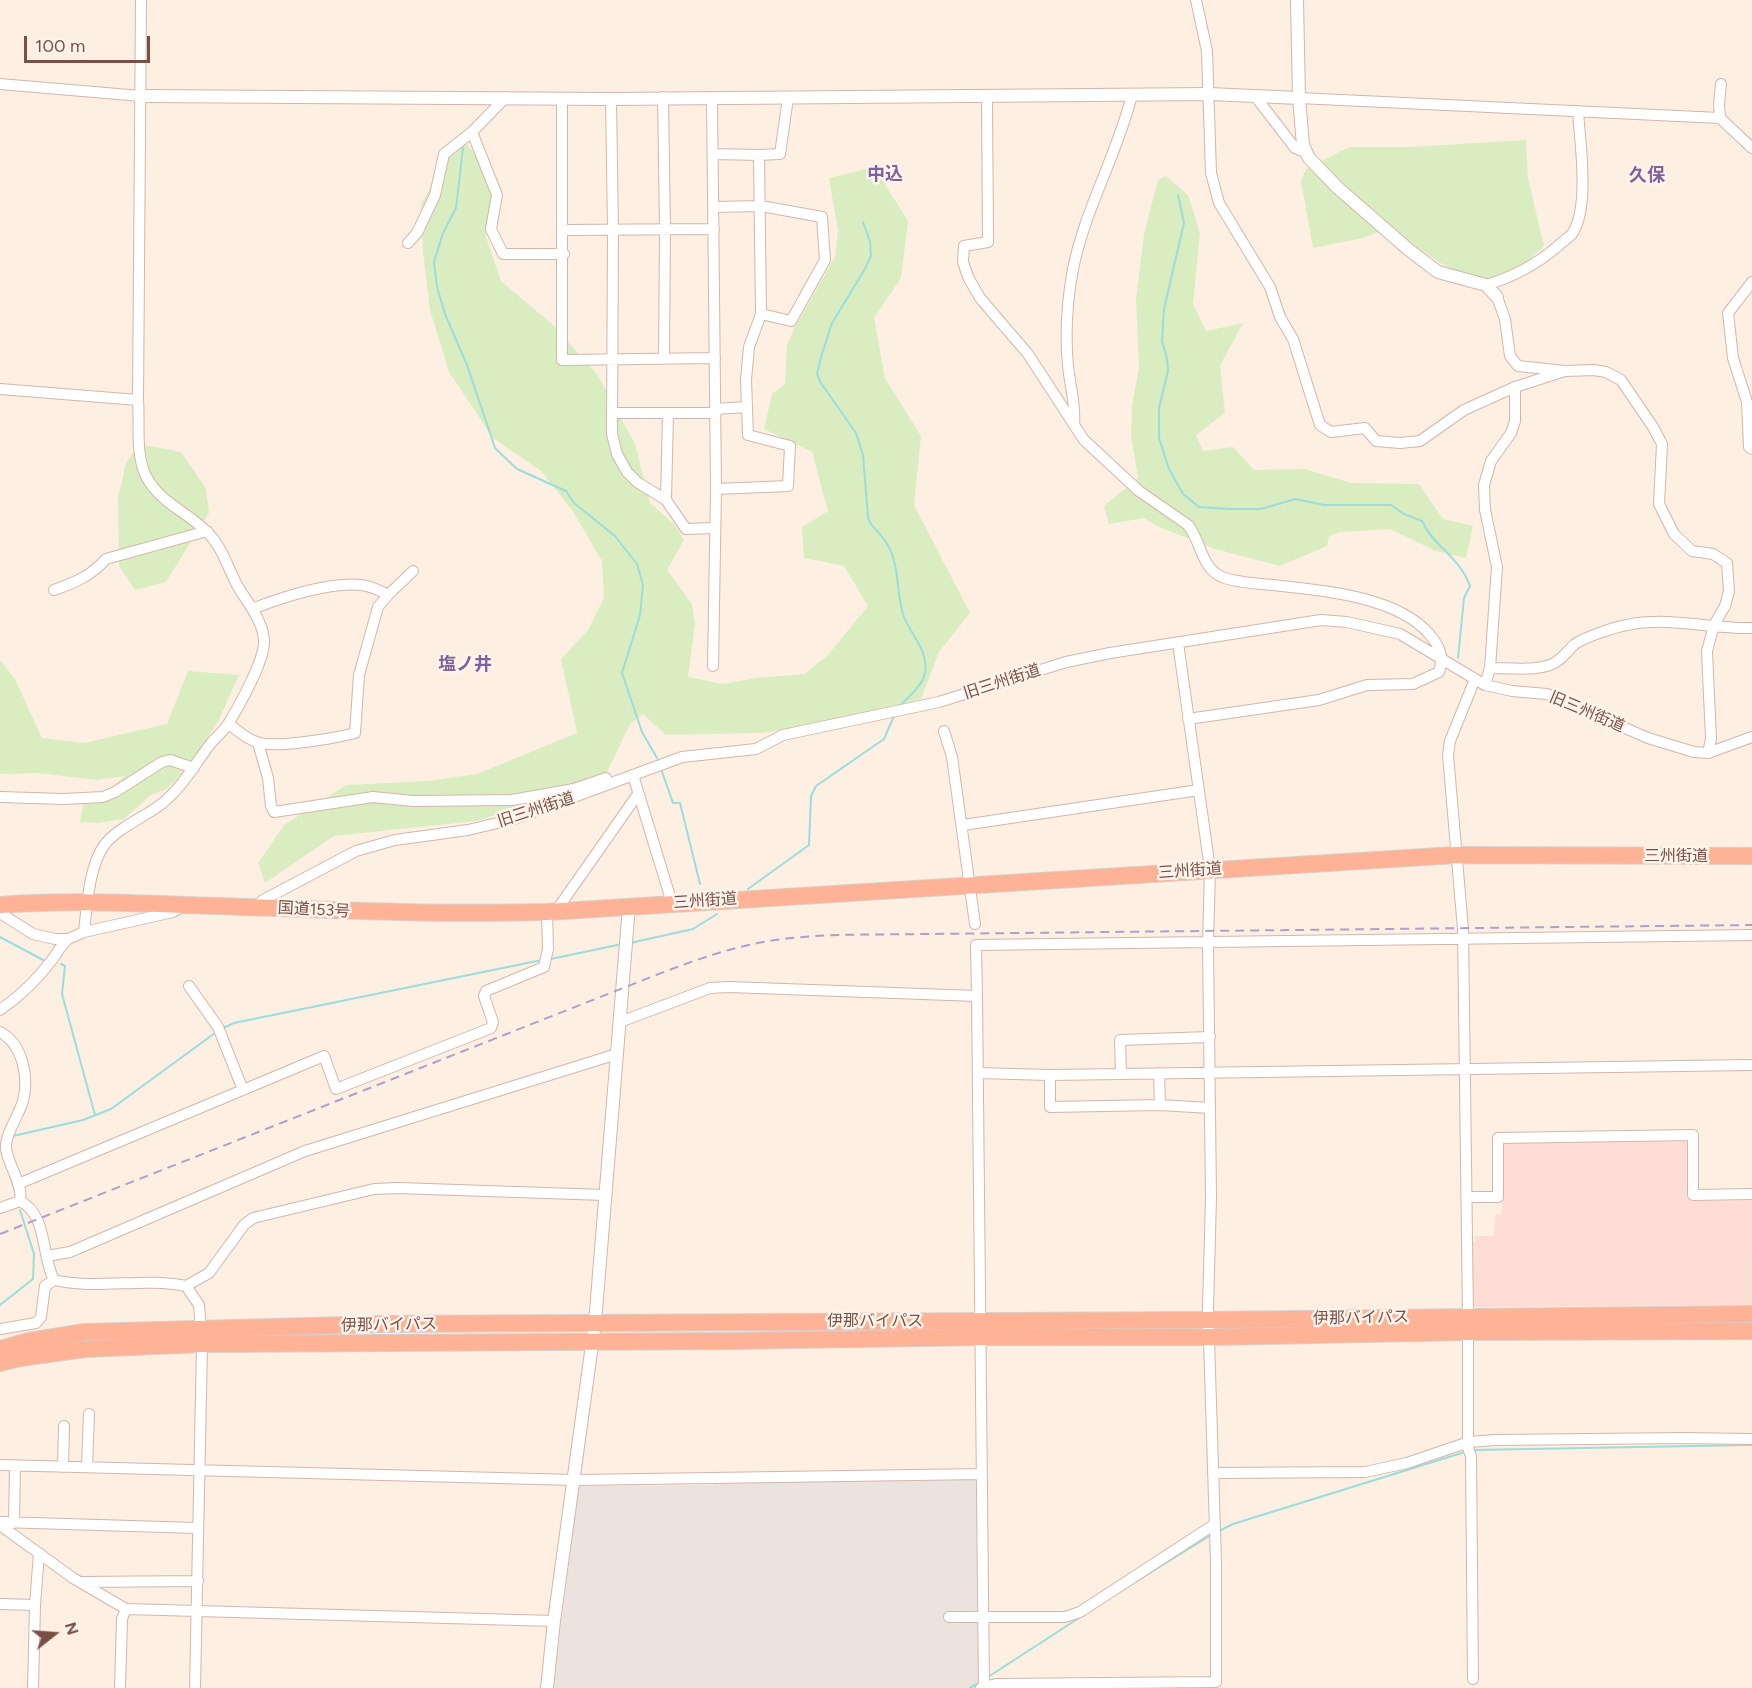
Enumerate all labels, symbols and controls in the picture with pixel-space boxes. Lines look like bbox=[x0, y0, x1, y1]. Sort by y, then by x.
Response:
scale bar bbox=[27, 24, 153, 62]
text: 100 m bbox=[35, 35, 85, 57]
district label: 中込 bbox=[867, 164, 903, 186]
district label: 久保 bbox=[1629, 165, 1665, 187]
district label: 塩ノ井 bbox=[438, 654, 492, 676]
street label: 旧三州街道 bbox=[961, 661, 1043, 703]
street label: 旧三州街道 bbox=[1546, 688, 1628, 736]
street label: 旧三州街道 bbox=[495, 789, 577, 831]
street label: 三州街道 bbox=[1644, 846, 1708, 866]
street label: 三州街道 bbox=[1157, 859, 1223, 883]
street label: 三州街道 bbox=[672, 889, 738, 913]
street label: 国道153号 bbox=[277, 899, 351, 921]
street label: 伊那バイパス bbox=[1313, 1308, 1409, 1328]
street label: 伊那バイパス bbox=[827, 1311, 923, 1331]
street label: 伊那バイパス bbox=[341, 1315, 437, 1335]
north arrow bbox=[24, 1604, 84, 1664]
text: N bbox=[61, 1620, 83, 1637]

